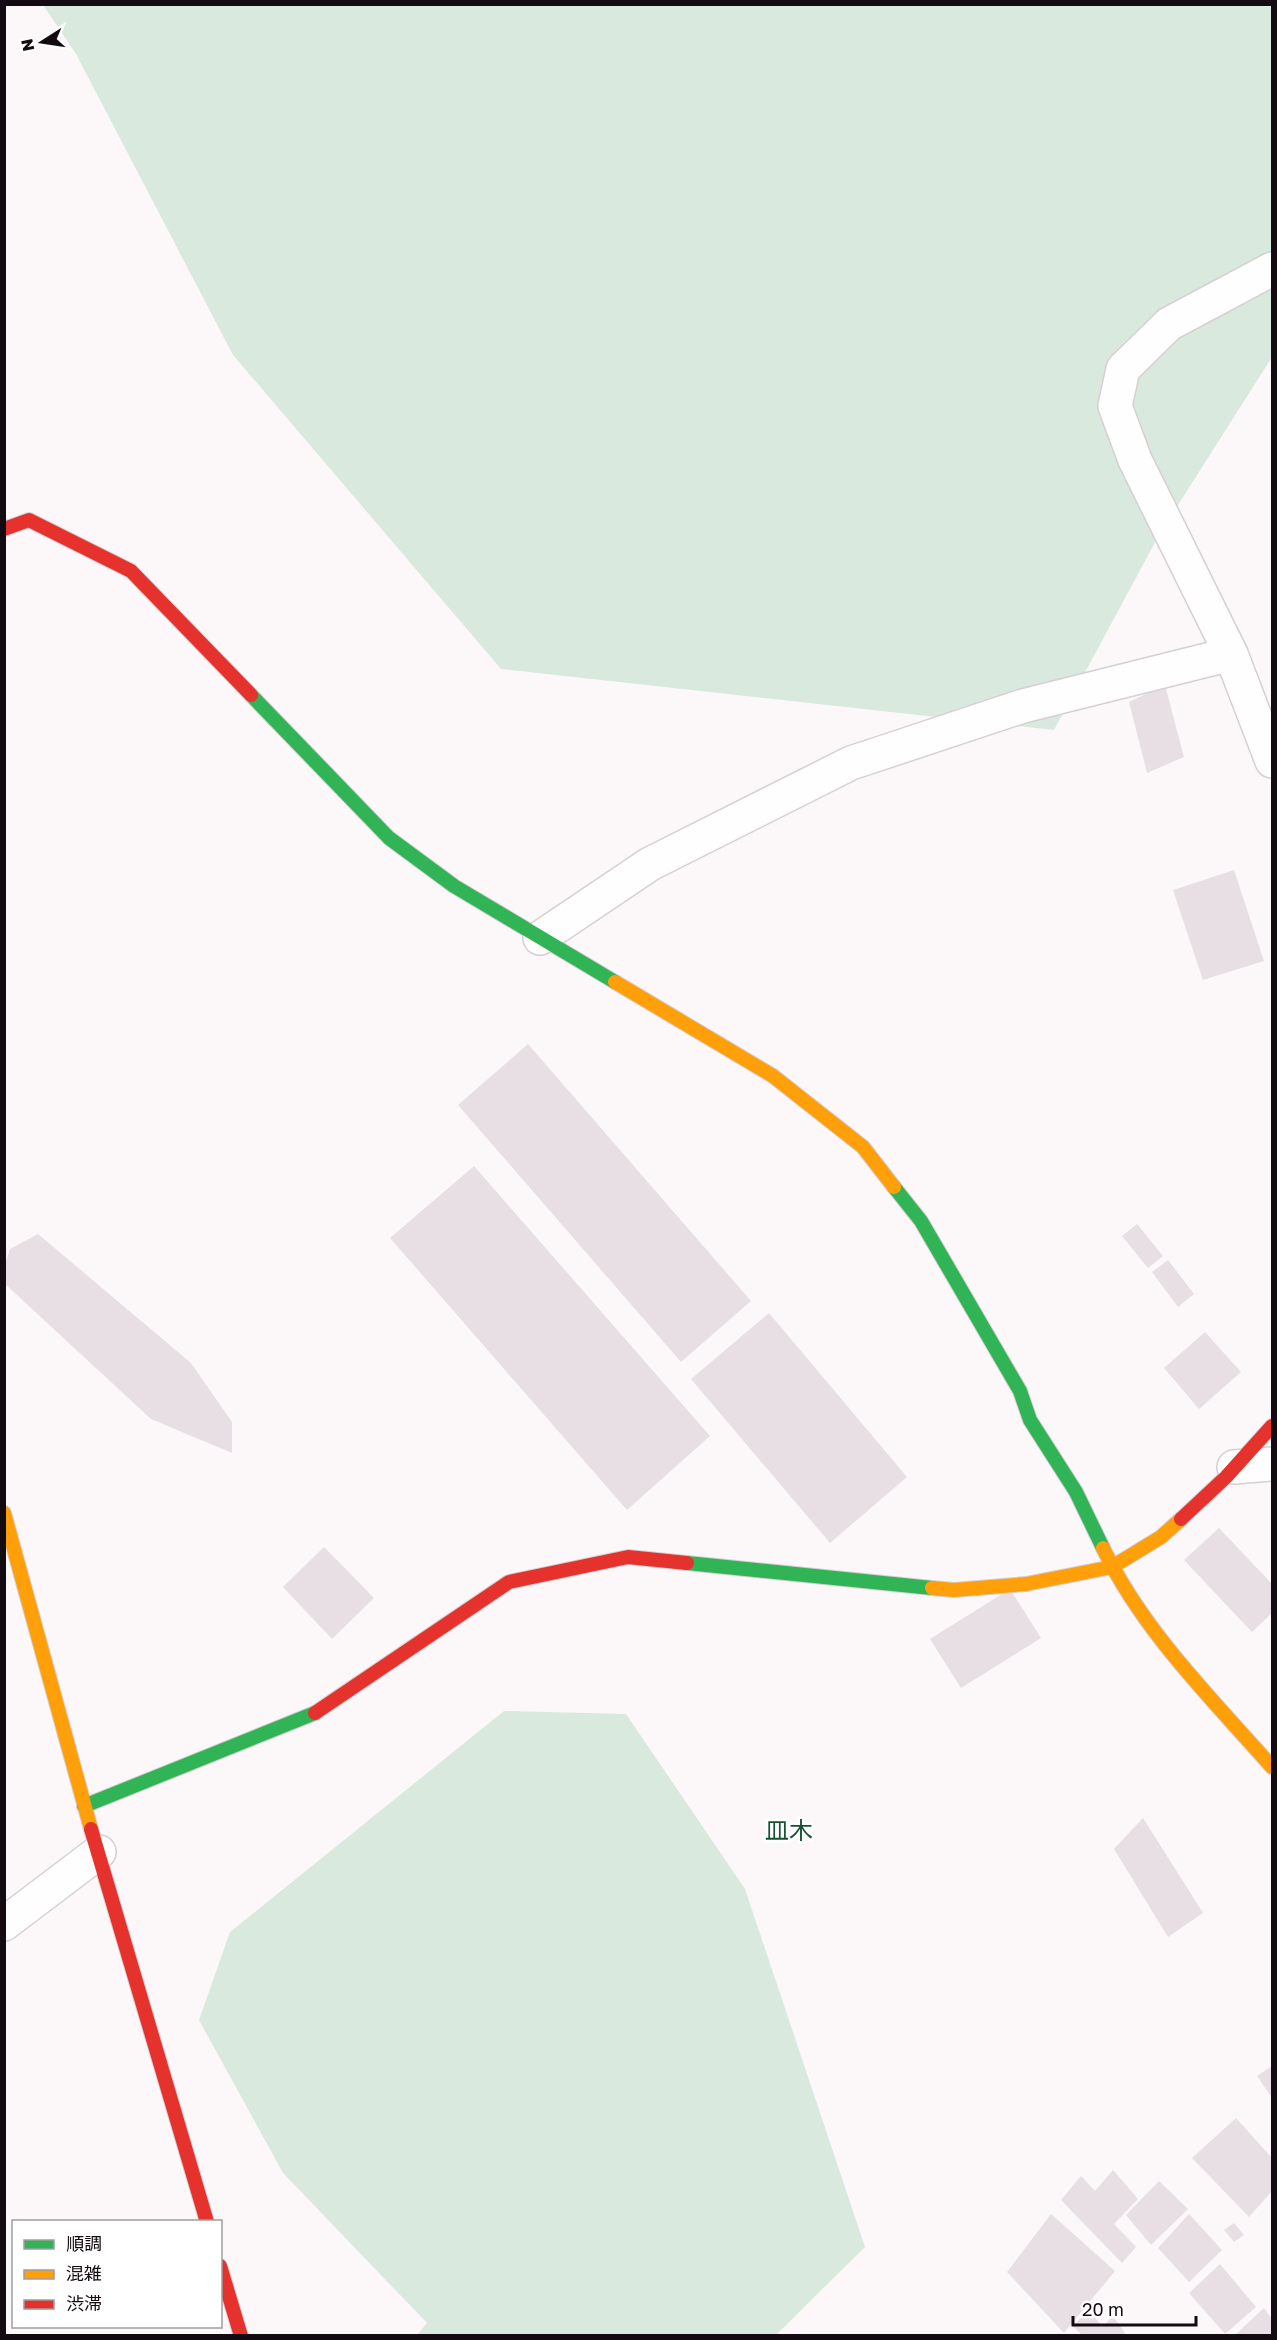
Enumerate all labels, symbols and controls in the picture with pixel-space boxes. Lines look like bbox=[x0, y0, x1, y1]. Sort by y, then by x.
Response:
north arrow bbox=[12, 12, 72, 72]
text: N bbox=[16, 37, 38, 53]
district label: 皿木 bbox=[765, 1815, 813, 1844]
legend bbox=[12, 2220, 222, 2328]
text: 順調 bbox=[66, 2232, 102, 2254]
text: 混雑 bbox=[66, 2262, 102, 2284]
scale bar bbox=[1073, 2289, 1196, 2327]
text: 渋滞 bbox=[66, 2292, 102, 2314]
text: 20 m bbox=[1082, 2298, 1124, 2320]

